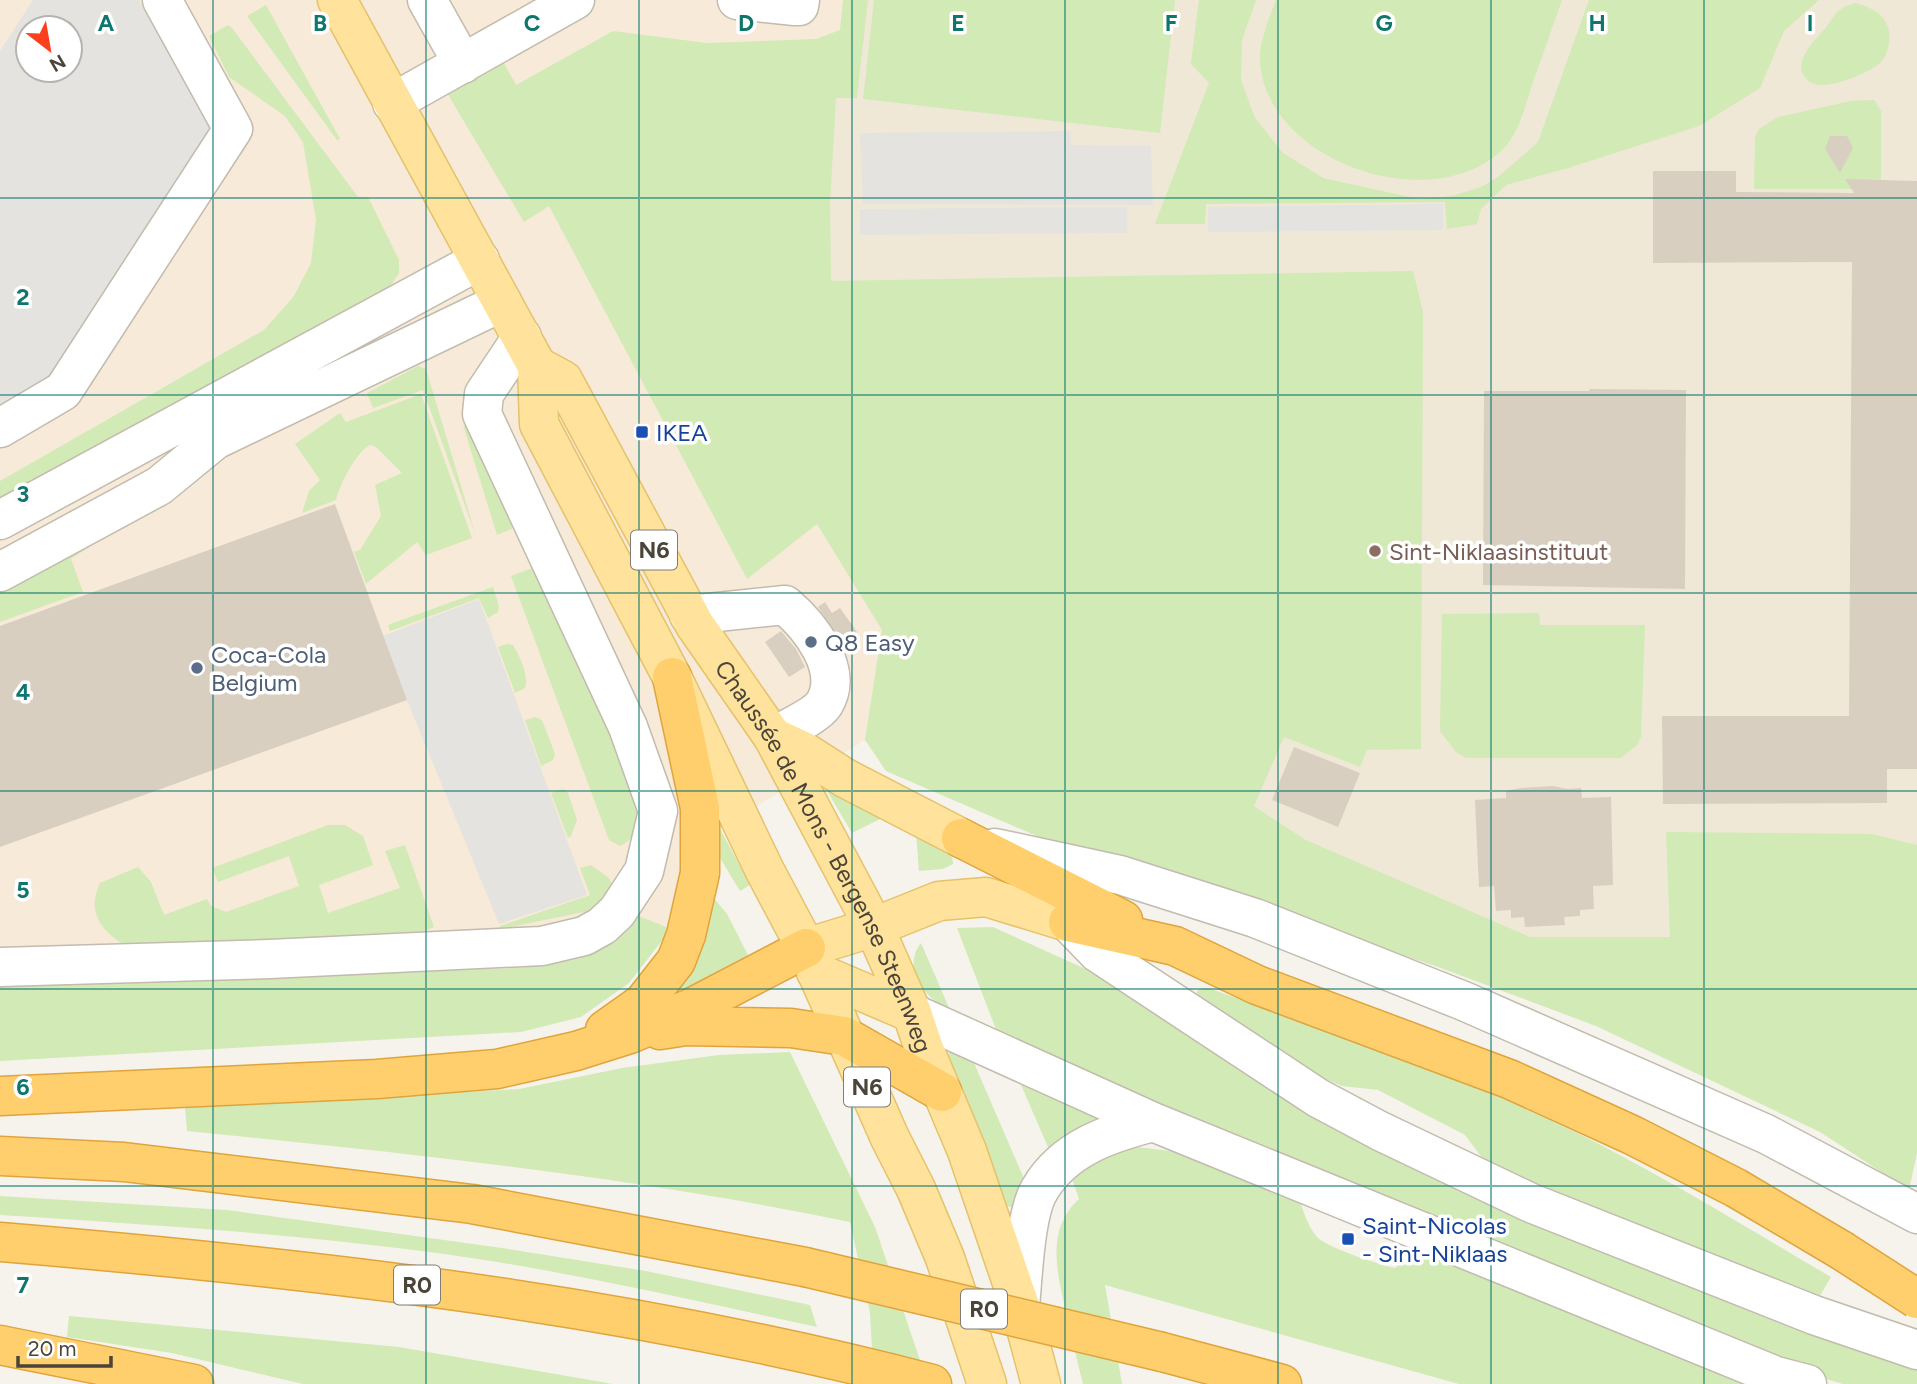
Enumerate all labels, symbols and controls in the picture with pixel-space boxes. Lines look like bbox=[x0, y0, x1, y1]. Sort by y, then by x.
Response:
text: A bbox=[98, 9, 115, 37]
text: B bbox=[313, 9, 327, 37]
text: C bbox=[524, 9, 541, 37]
text: D bbox=[738, 9, 754, 37]
text: E bbox=[951, 9, 965, 37]
text: F bbox=[1165, 9, 1178, 37]
text: G bbox=[1375, 9, 1393, 37]
text: H bbox=[1588, 9, 1606, 37]
text: I bbox=[1807, 9, 1813, 37]
north arrow bbox=[14, 14, 84, 84]
text: N bbox=[45, 50, 70, 77]
text: 2 bbox=[16, 283, 30, 311]
place label: IKEA bbox=[656, 418, 708, 447]
marker: IKEA bbox=[634, 424, 650, 440]
text: 3 bbox=[17, 480, 29, 508]
road number: N6 bbox=[631, 530, 677, 570]
place label: Sint-Niklaasinstituut bbox=[1389, 537, 1608, 566]
marker: Sint-Niklaasinstituut bbox=[1367, 543, 1383, 559]
place label: Q8 Easy bbox=[825, 628, 915, 657]
marker: Q8 Easy bbox=[803, 634, 819, 650]
place label: Coca-Cola Belgium bbox=[211, 640, 326, 697]
street label: Chaussée de Mons - Bergense Steenweg bbox=[709, 654, 939, 1056]
marker: Coca-Cola Belgium bbox=[189, 660, 205, 676]
text: 4 bbox=[16, 678, 30, 706]
text: 5 bbox=[16, 876, 30, 904]
road number: N6 bbox=[844, 1068, 890, 1106]
text: 6 bbox=[16, 1073, 30, 1101]
place label: Saint-Nicolas - Sint-Niklaas bbox=[1362, 1211, 1507, 1268]
marker: Saint-Nicolas - Sint-Niklaas bbox=[1340, 1231, 1356, 1247]
road number: R0 bbox=[394, 1266, 440, 1304]
text: 7 bbox=[17, 1271, 30, 1299]
road number: R0 bbox=[961, 1290, 1007, 1328]
scale bar bbox=[18, 1324, 110, 1368]
text: 20 m bbox=[28, 1336, 76, 1361]

